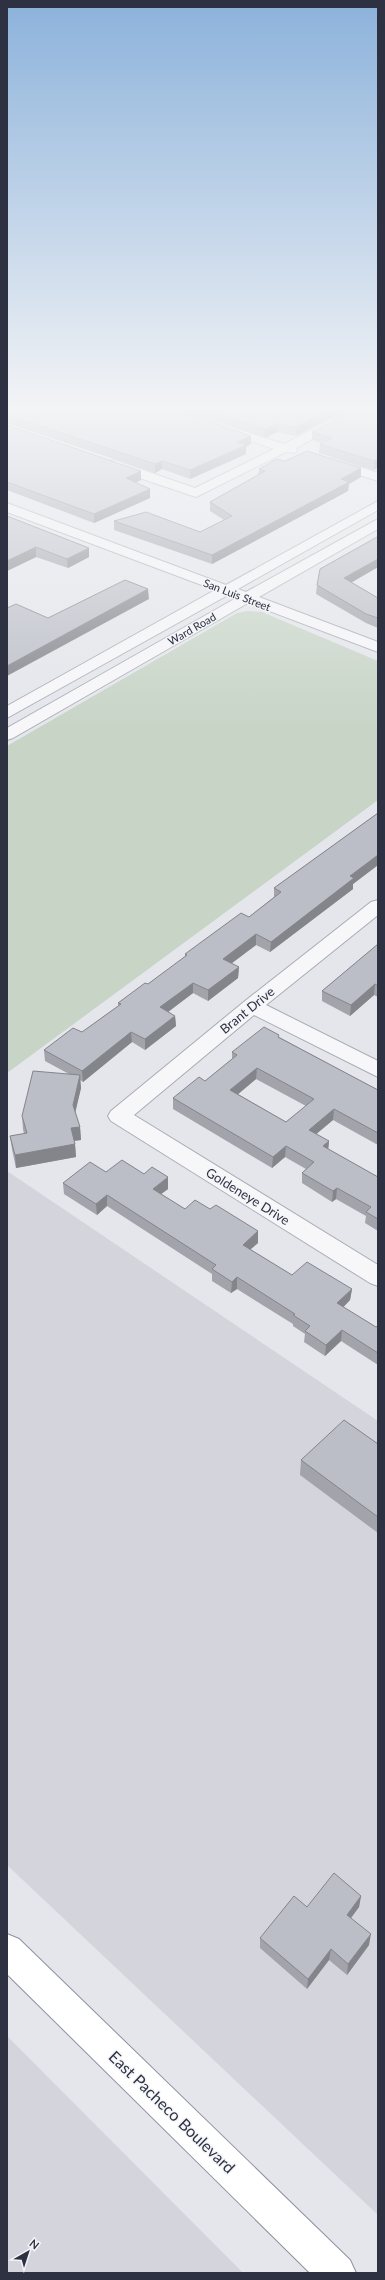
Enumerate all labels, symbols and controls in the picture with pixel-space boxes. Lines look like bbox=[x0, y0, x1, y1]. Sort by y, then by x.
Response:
street label: San Luis Street bbox=[202, 576, 273, 613]
street label: Ward Road bbox=[165, 610, 218, 648]
street label: Brant Drive bbox=[217, 983, 278, 1037]
street label: Goldeneye Drive bbox=[203, 1164, 293, 1228]
street label: East Pacheco Boulevard bbox=[105, 2047, 239, 2177]
north arrow bbox=[8, 2232, 48, 2272]
text: N bbox=[27, 2236, 42, 2252]

